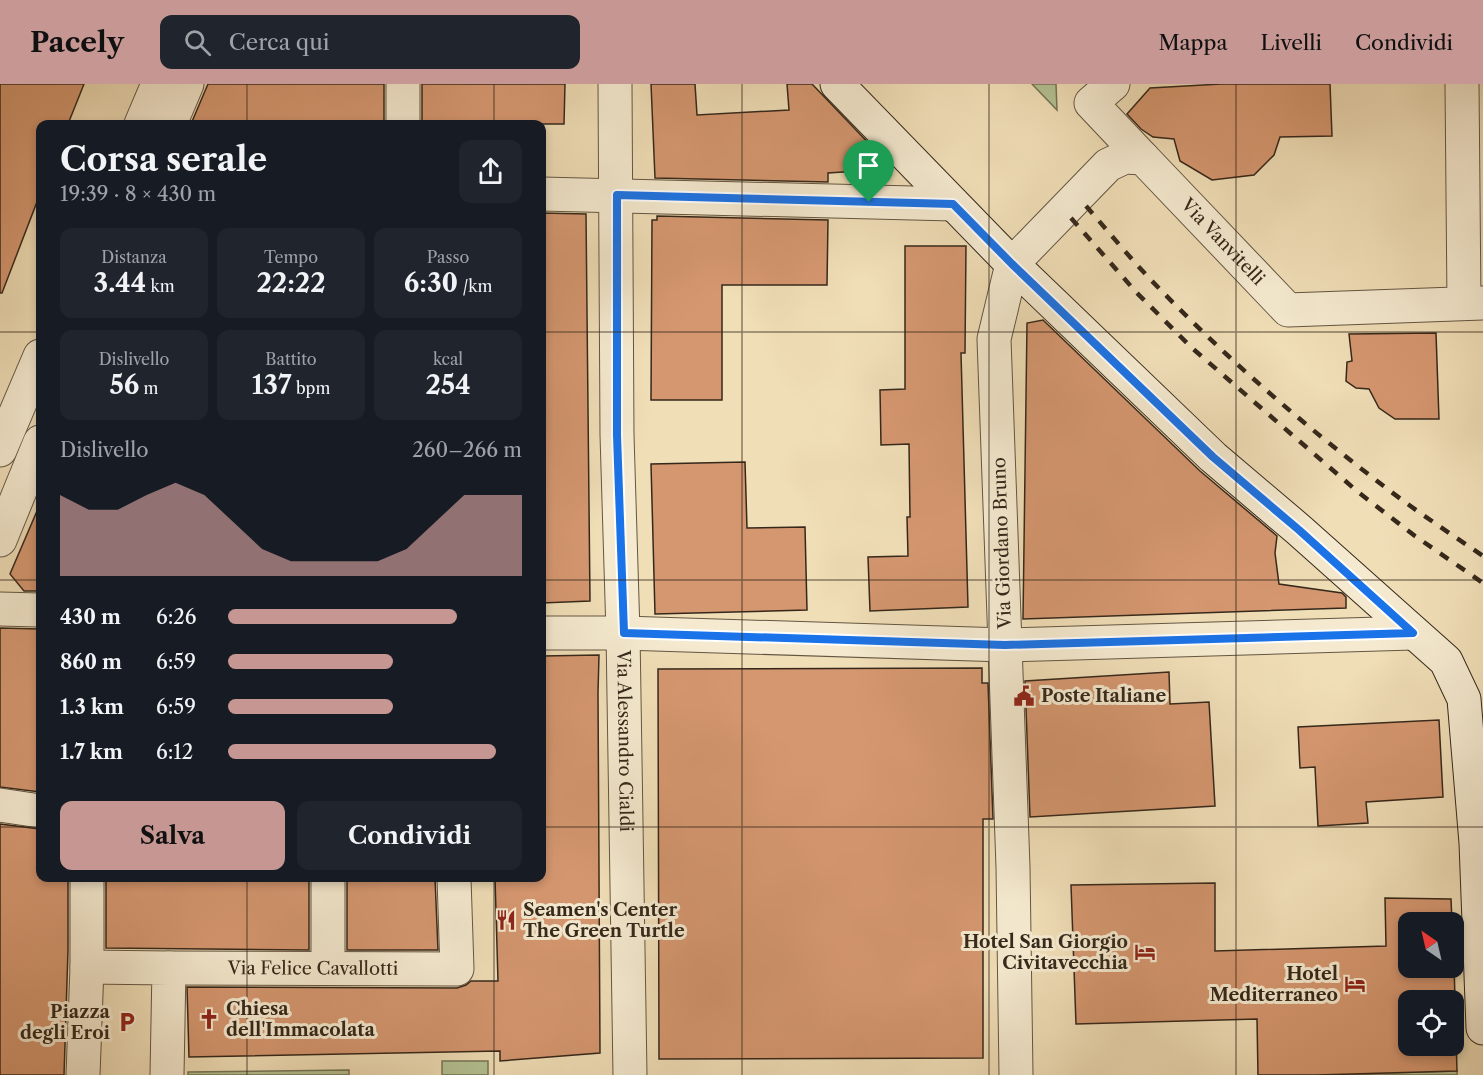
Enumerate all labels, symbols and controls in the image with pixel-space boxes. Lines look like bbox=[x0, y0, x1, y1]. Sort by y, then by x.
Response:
search box bbox=[160, 15, 580, 69]
text: Pacely bbox=[30, 25, 124, 59]
icon: search bbox=[181, 26, 214, 59]
text: Cerca qui bbox=[229, 29, 329, 56]
text: Mappa bbox=[1158, 30, 1228, 55]
text: Livelli bbox=[1261, 30, 1322, 55]
text: Condividi bbox=[1355, 30, 1453, 55]
text: Corsa serale bbox=[60, 139, 267, 180]
button: share bbox=[459, 140, 522, 203]
pin bbox=[843, 140, 894, 202]
icon: arrive bbox=[852, 149, 885, 182]
text: 19:39 · 8 × 430 m bbox=[60, 182, 216, 206]
street label: Via Vanvitelli bbox=[1176, 193, 1270, 290]
text: Distanza bbox=[101, 247, 167, 267]
text: Tempo bbox=[264, 247, 318, 267]
text: Passo bbox=[427, 247, 469, 267]
text: 3.44 bbox=[93, 267, 146, 299]
text: 22:22 bbox=[256, 267, 326, 299]
text: 6:30 bbox=[404, 267, 458, 299]
text: km bbox=[146, 276, 175, 296]
text: /km bbox=[458, 276, 492, 296]
text: Dislivello bbox=[99, 349, 169, 369]
text: Battito bbox=[265, 349, 317, 369]
text: kcal bbox=[433, 349, 463, 369]
text: 56 bbox=[109, 369, 139, 401]
text: 137 bbox=[252, 369, 292, 401]
text: 254 bbox=[425, 369, 471, 401]
text: m bbox=[139, 378, 159, 398]
text: bpm bbox=[292, 378, 330, 398]
text: Dislivello bbox=[60, 438, 148, 462]
text: 260–266 m bbox=[412, 438, 522, 462]
street label: Via Giordano Bruno bbox=[988, 457, 1016, 630]
text: 430 m bbox=[60, 605, 121, 629]
text: 6:26 bbox=[156, 605, 197, 629]
street label: Via Alessandro Cialdi bbox=[612, 649, 637, 833]
text: 860 m bbox=[60, 650, 122, 674]
text: 6:59 bbox=[156, 650, 196, 674]
public building icon: Poste Italiane bbox=[1012, 684, 1036, 708]
place label: Poste Italiane bbox=[1041, 685, 1167, 707]
text: 1.3 km bbox=[60, 695, 124, 719]
text: 6:59 bbox=[156, 695, 196, 719]
text: 1.7 km bbox=[60, 740, 123, 764]
text: 6:12 bbox=[156, 740, 193, 764]
button: Salva bbox=[60, 801, 285, 870]
button: Condividi bbox=[297, 801, 522, 870]
place label: Seamen's Center The Green Turtle bbox=[523, 899, 685, 942]
restaurant icon: Seamen's Center The Green Turtle bbox=[494, 908, 518, 932]
north arrow bbox=[1398, 912, 1464, 978]
map controls bbox=[1398, 912, 1464, 1056]
place label: Hotel San Giorgio Civitavecchia bbox=[963, 931, 1129, 974]
hotel icon: Hotel San Giorgio Civitavecchia bbox=[1133, 940, 1157, 964]
street label: Via Felice Cavallotti bbox=[227, 957, 399, 980]
place label: Hotel Mediterraneo bbox=[1210, 963, 1338, 1006]
hotel icon: Hotel Mediterraneo bbox=[1343, 972, 1367, 996]
button: locate bbox=[1398, 990, 1464, 1056]
place label: Chiesa dell'Immacolata bbox=[226, 998, 376, 1041]
place label: Piazza degli Eroi bbox=[20, 1001, 111, 1044]
church icon: Chiesa dell'Immacolata bbox=[197, 1007, 221, 1031]
parking icon: Piazza degli Eroi bbox=[115, 1010, 139, 1034]

